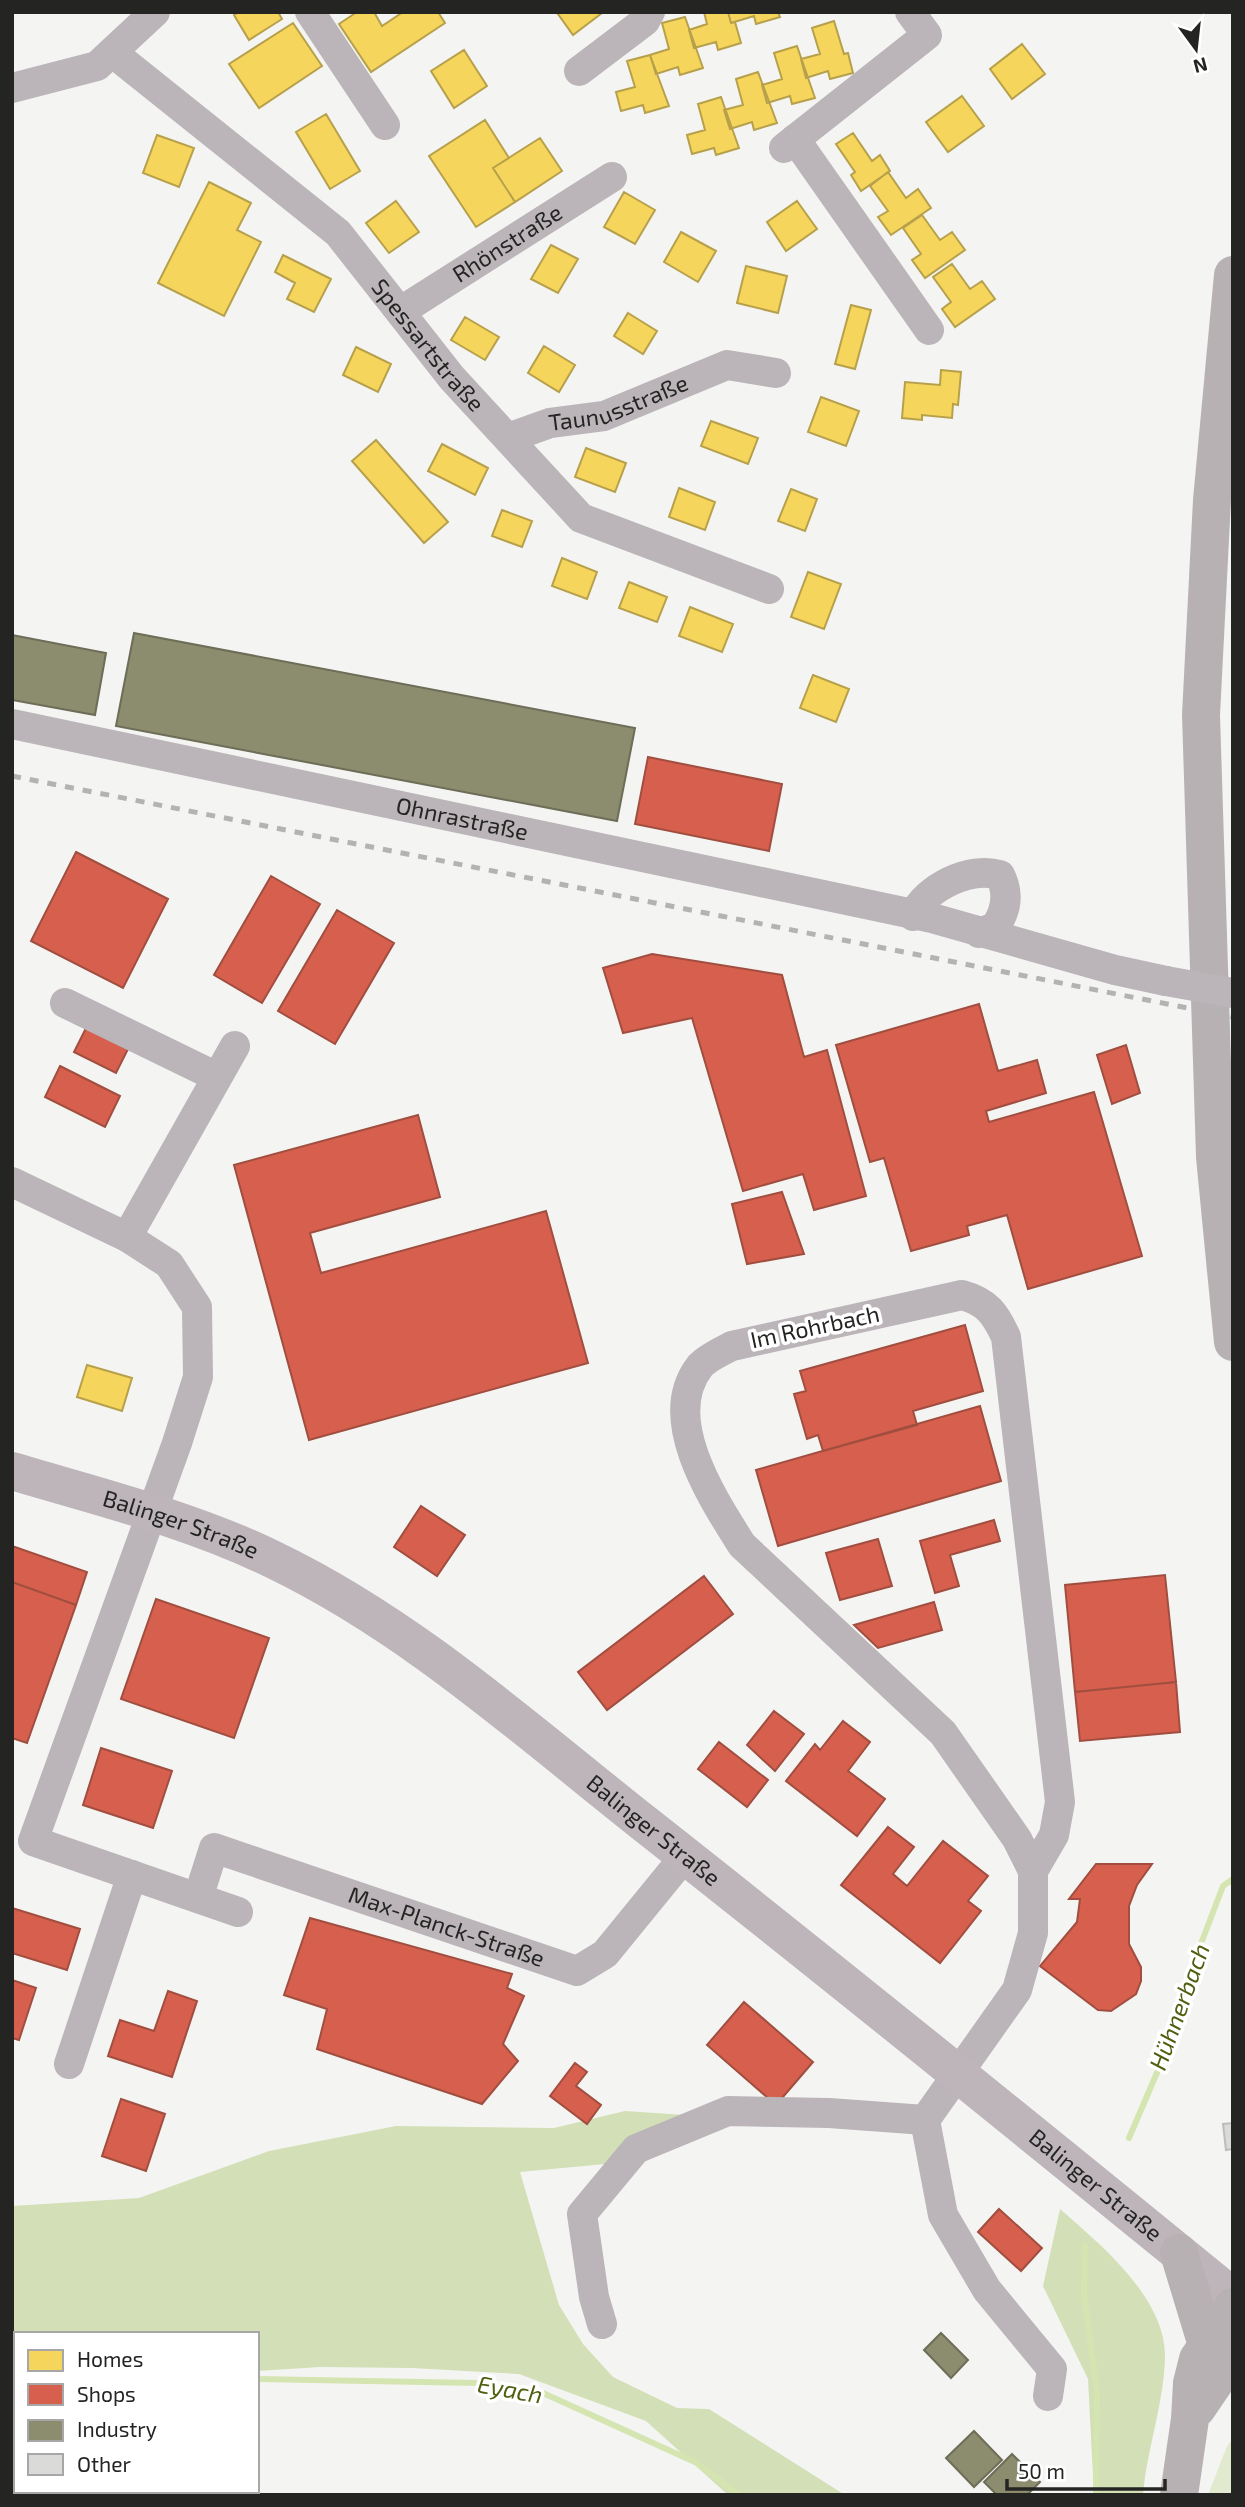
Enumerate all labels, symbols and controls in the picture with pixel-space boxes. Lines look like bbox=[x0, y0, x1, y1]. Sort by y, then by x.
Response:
north arrow bbox=[1161, 14, 1231, 84]
text: N bbox=[1191, 53, 1210, 79]
street label: Rhönstraße bbox=[447, 197, 567, 288]
street label: Spessartstraße bbox=[366, 273, 491, 417]
street label: Taunusstraße bbox=[547, 368, 692, 436]
street label: Ohnrastraße bbox=[394, 790, 531, 845]
street label: Im Rohrbach bbox=[748, 1299, 882, 1353]
street label: Balinger Straße bbox=[100, 1483, 263, 1564]
street label: Balinger Straße bbox=[581, 1768, 727, 1891]
street label: Max-Planck-Straße bbox=[345, 1880, 548, 1972]
water label: Hühnerbach bbox=[1142, 1939, 1215, 2074]
street label: Balinger Straße bbox=[1024, 2122, 1168, 2247]
legend bbox=[14, 2332, 259, 2493]
text: Homes bbox=[77, 2346, 143, 2371]
water label: Eyach bbox=[475, 2369, 545, 2408]
text: Shops bbox=[77, 2381, 136, 2406]
text: Industry bbox=[77, 2416, 157, 2441]
scale bar bbox=[1007, 2448, 1164, 2492]
text: Other bbox=[77, 2451, 132, 2476]
text: 50 m bbox=[1018, 2458, 1065, 2483]

